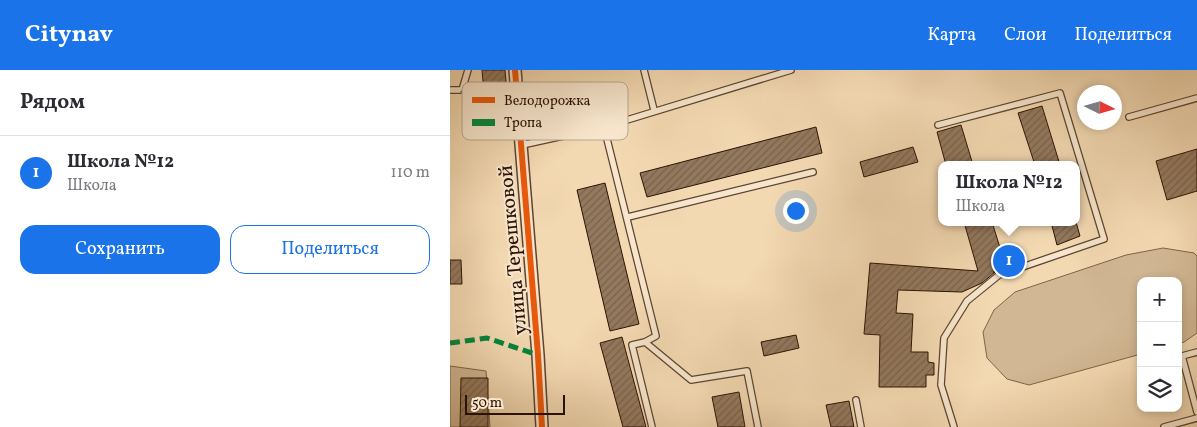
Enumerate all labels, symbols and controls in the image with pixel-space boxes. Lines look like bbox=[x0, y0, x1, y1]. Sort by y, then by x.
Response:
text: Citynav bbox=[25, 18, 113, 52]
text: Карта bbox=[928, 23, 976, 48]
text: Слои bbox=[1004, 23, 1046, 48]
text: Поделиться bbox=[1074, 23, 1172, 48]
legend bbox=[462, 82, 628, 140]
north arrow bbox=[1077, 85, 1122, 130]
text: Рядом bbox=[20, 88, 85, 117]
text: Велодорожка bbox=[504, 92, 591, 111]
text: Тропа bbox=[504, 114, 542, 133]
text: Школа №12 bbox=[67, 149, 174, 175]
popup bbox=[938, 161, 1080, 226]
text: 1 bbox=[33, 162, 39, 184]
text: 110 m bbox=[391, 162, 430, 184]
street label: улица Терешковой bbox=[493, 164, 535, 336]
text: Школа №12 bbox=[955, 170, 1063, 196]
text: Школа bbox=[67, 175, 117, 197]
text: Школа bbox=[955, 196, 1005, 218]
your location bbox=[783, 198, 809, 224]
button: Сохранить bbox=[20, 225, 220, 274]
button: Поделиться bbox=[230, 225, 430, 274]
pin: 1 bbox=[993, 242, 1025, 280]
map controls bbox=[1137, 277, 1182, 412]
button: + bbox=[1137, 277, 1182, 322]
button: − bbox=[1137, 322, 1182, 367]
button: layers bbox=[1137, 367, 1182, 412]
scale bar bbox=[465, 392, 565, 415]
text: 50 m bbox=[472, 394, 502, 413]

